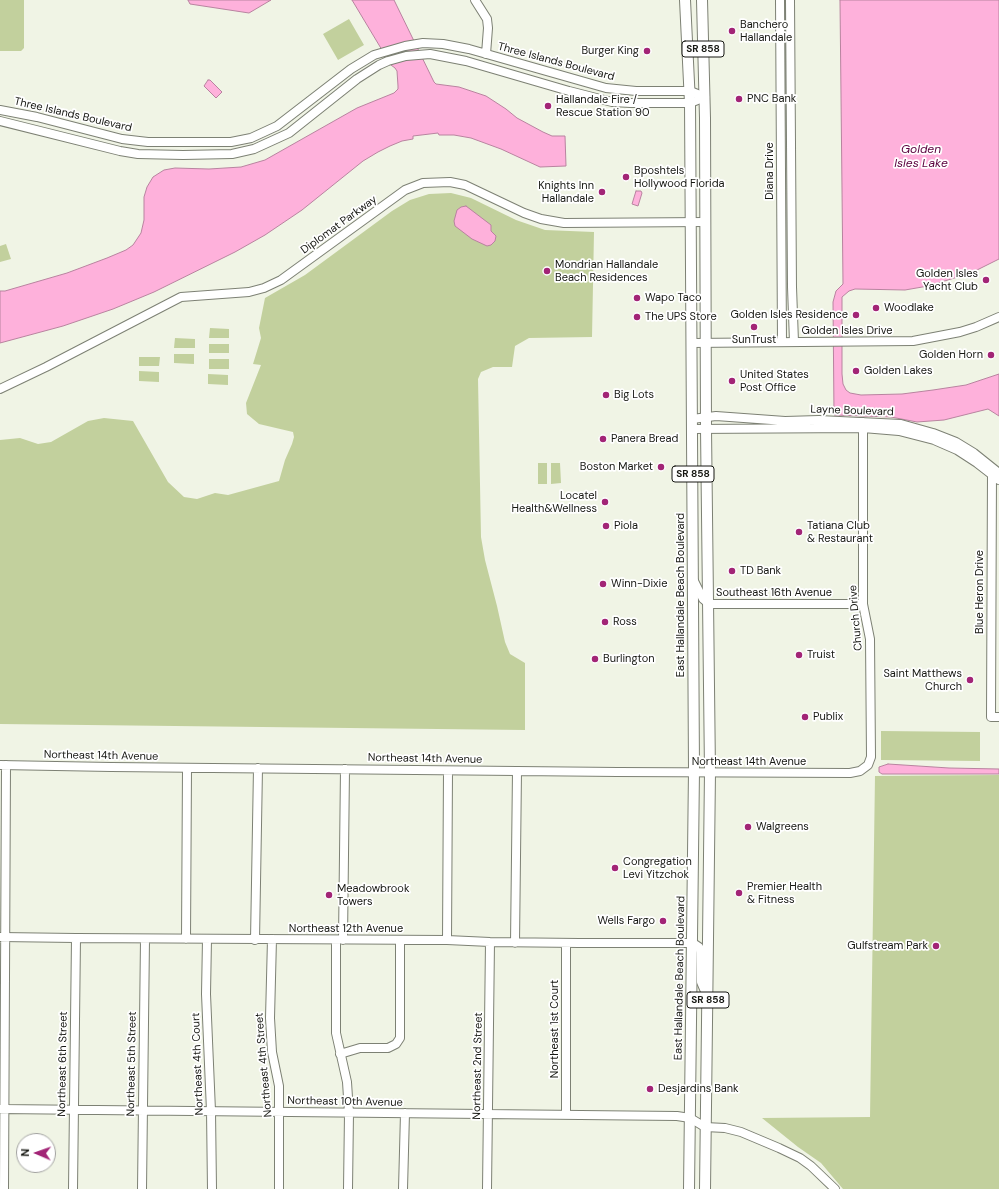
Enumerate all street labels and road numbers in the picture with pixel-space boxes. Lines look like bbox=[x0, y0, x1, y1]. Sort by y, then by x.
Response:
street label: Three Islands Boulevard bbox=[496, 40, 616, 84]
road number: SR 858 bbox=[682, 41, 724, 57]
street label: Three Islands Boulevard bbox=[13, 95, 133, 135]
street label: Diana Drive bbox=[763, 142, 777, 200]
street label: Diplomat Parkway bbox=[298, 193, 380, 257]
street label: Golden Isles Drive bbox=[802, 324, 892, 338]
street label: Layne Boulevard bbox=[810, 403, 894, 419]
road number: SR 858 bbox=[672, 466, 714, 482]
street label: East Hallandale Beach Boulevard bbox=[674, 513, 688, 677]
street label: Blue Heron Drive bbox=[973, 550, 987, 634]
street label: Church Drive bbox=[847, 585, 865, 651]
street label: Southeast 16th Avenue bbox=[716, 586, 832, 600]
street label: Northeast 14th Avenue bbox=[44, 748, 158, 764]
street label: Northeast 14th Avenue bbox=[368, 751, 482, 767]
street label: Northeast 14th Avenue bbox=[692, 755, 806, 769]
street label: East Hallandale Beach Boulevard bbox=[672, 896, 688, 1060]
street label: Northeast 12th Avenue bbox=[289, 922, 403, 936]
street label: Northeast 1st Court bbox=[548, 980, 562, 1078]
road number: SR 858 bbox=[687, 992, 729, 1008]
street label: Northeast 6th Street bbox=[55, 1011, 71, 1117]
street label: Northeast 5th Street bbox=[124, 1011, 140, 1117]
street label: Northeast 4th Court bbox=[190, 1012, 206, 1116]
street label: Northeast 4th Street bbox=[253, 1012, 275, 1118]
street label: Northeast 2nd Street bbox=[470, 1012, 486, 1120]
street label: Northeast 10th Avenue bbox=[287, 1094, 403, 1110]

